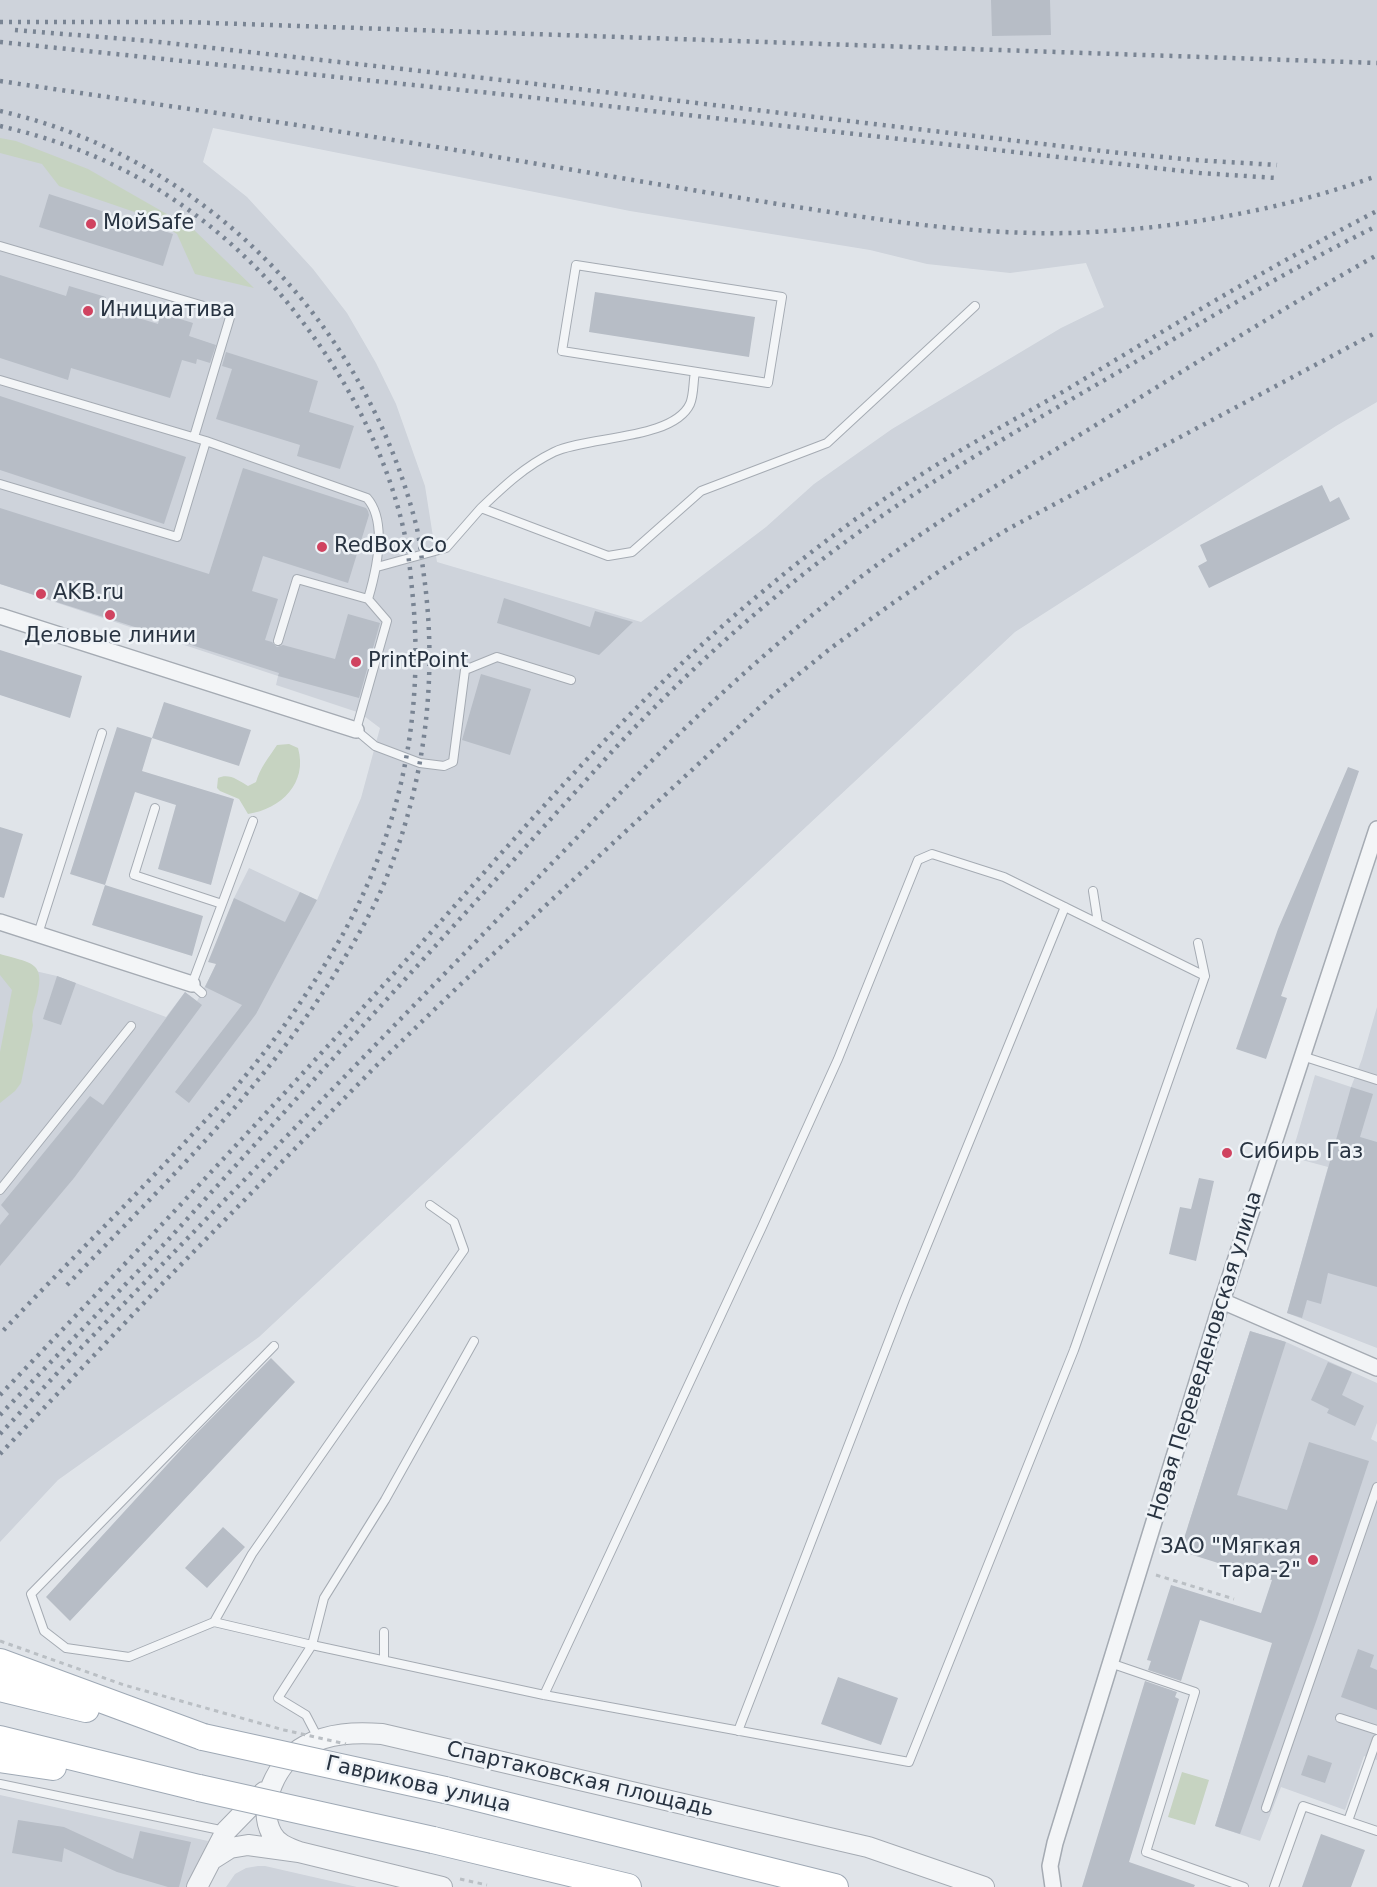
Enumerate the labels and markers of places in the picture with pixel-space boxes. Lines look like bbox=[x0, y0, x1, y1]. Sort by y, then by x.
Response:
place label: МойSafe bbox=[103, 211, 194, 237]
marker: МойSafe bbox=[84, 217, 98, 231]
place label: Инициатива bbox=[100, 298, 235, 324]
marker: Инициатива bbox=[81, 304, 95, 318]
place label: RedBox Co bbox=[334, 534, 447, 560]
marker: RedBox Co bbox=[315, 540, 329, 554]
place label: AKB.ru bbox=[53, 581, 124, 607]
marker: AKB.ru bbox=[34, 587, 48, 601]
marker: Деловые линии bbox=[103, 608, 117, 622]
place label: Деловые линии bbox=[24, 624, 196, 650]
place label: PrintPoint bbox=[368, 649, 468, 675]
marker: PrintPoint bbox=[349, 655, 363, 669]
place label: Сибирь Газ bbox=[1239, 1140, 1363, 1166]
marker: Сибирь Газ bbox=[1220, 1146, 1234, 1160]
place label: ЗАО "Мягкая тара-2" bbox=[1160, 1535, 1301, 1585]
marker: ЗАО "Мягкая тара-2" bbox=[1306, 1553, 1320, 1567]

